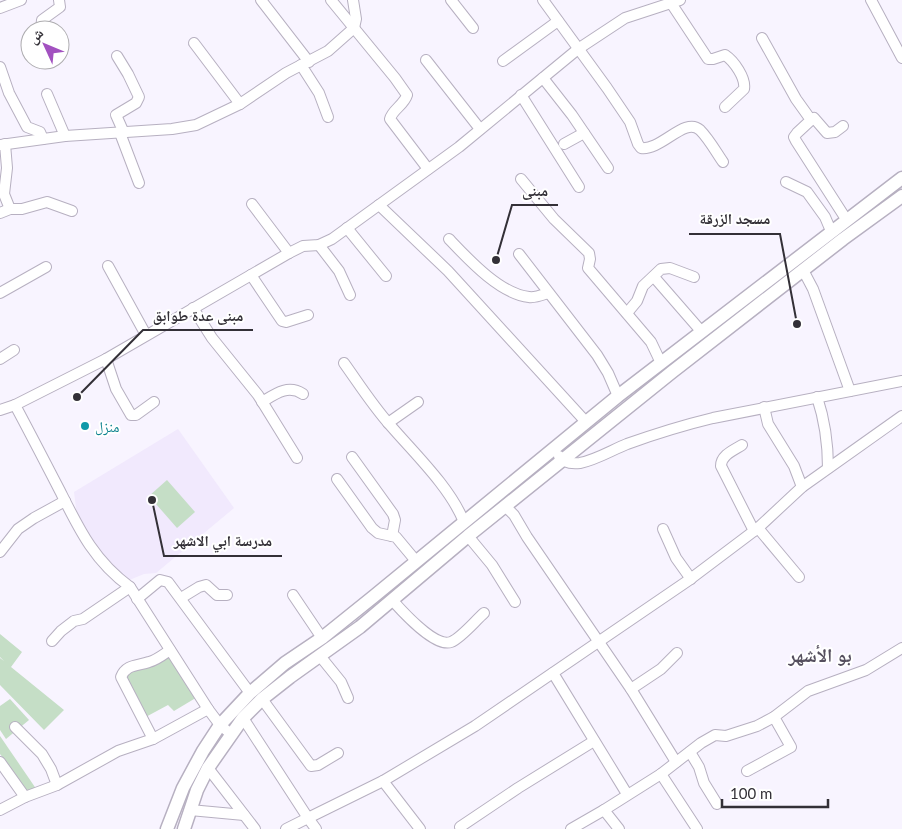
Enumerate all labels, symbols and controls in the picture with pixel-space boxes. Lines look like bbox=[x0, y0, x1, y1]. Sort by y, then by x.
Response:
north arrow bbox=[20, 20, 70, 70]
text: ش bbox=[24, 24, 47, 48]
callout: مبنى bbox=[512, 175, 558, 205]
text: مبنى bbox=[522, 181, 548, 200]
callout: مسجد الزرقة bbox=[689, 204, 780, 234]
text: مسجد الزرقة bbox=[700, 209, 770, 227]
callout: مبنى عدة طوابق bbox=[143, 300, 253, 330]
text: مبنى عدة طوابق bbox=[153, 306, 243, 325]
place label: منزل bbox=[95, 418, 119, 436]
marker: منزل bbox=[79, 420, 91, 432]
callout: مدرسة ابي الاشهر bbox=[164, 526, 282, 556]
text: مدرسة ابي الاشهر bbox=[173, 531, 272, 553]
district label: بو الأشهر bbox=[787, 643, 852, 666]
scale bar bbox=[722, 776, 828, 808]
text: 100 m bbox=[730, 784, 772, 802]

